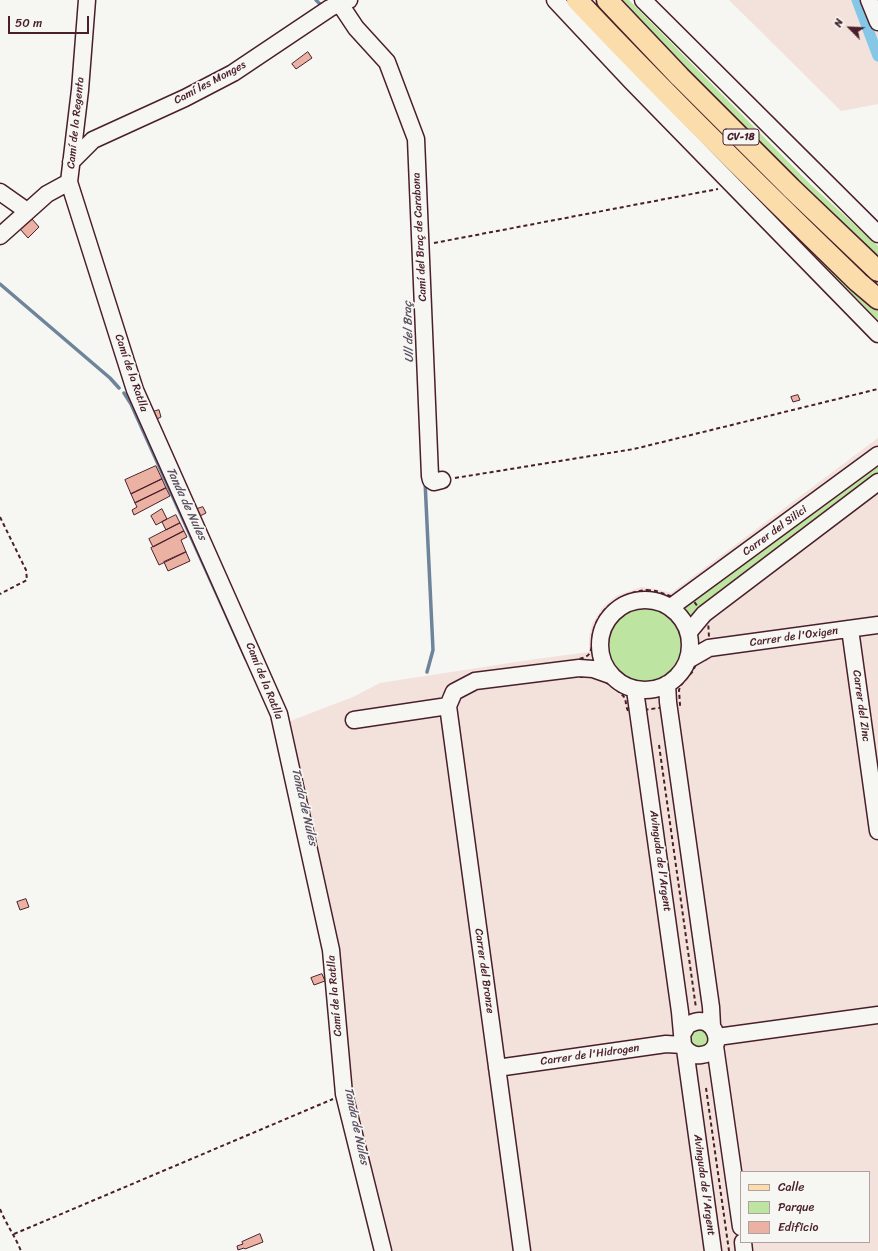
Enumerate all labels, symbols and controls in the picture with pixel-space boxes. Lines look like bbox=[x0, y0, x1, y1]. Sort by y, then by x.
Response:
scale bar bbox=[10, 8, 91, 34]
north arrow bbox=[830, 8, 870, 48]
text: 50 m bbox=[15, 12, 42, 34]
text: N bbox=[828, 16, 849, 30]
street label: Camí les Monges bbox=[172, 58, 248, 108]
street label: Camí de la Regenta bbox=[65, 77, 87, 169]
road number: CV-18 bbox=[723, 129, 759, 145]
street label: Camí del Braç de Carabona bbox=[410, 172, 430, 302]
water label: Ull del Braç bbox=[401, 301, 417, 363]
street label: Camí de la Ratlla bbox=[112, 332, 150, 414]
water label: Tanda de Nules bbox=[163, 465, 209, 543]
street label: Carrer del Silici bbox=[740, 503, 810, 559]
street label: Carrer de l'Oxigen bbox=[749, 624, 839, 650]
street label: Camí de la Ratlla bbox=[243, 641, 285, 721]
street label: Carrer del Zinc bbox=[849, 669, 873, 743]
water label: Tanda de Nules bbox=[288, 767, 320, 847]
street label: Avinguda de l'Argent bbox=[646, 809, 674, 913]
street label: Carrer del Bronze bbox=[471, 928, 497, 1014]
street label: Camí de la Ratlla bbox=[325, 955, 345, 1037]
street label: Carrer de l'Hidrogen bbox=[540, 1042, 640, 1068]
water label: Tanda de Nules bbox=[341, 1086, 371, 1166]
street label: Avinguda de l'Argent bbox=[690, 1133, 718, 1237]
legend bbox=[740, 1171, 870, 1243]
text: Calle bbox=[778, 1176, 805, 1198]
text: Parque bbox=[778, 1196, 814, 1218]
text: Edificio bbox=[778, 1216, 818, 1238]

